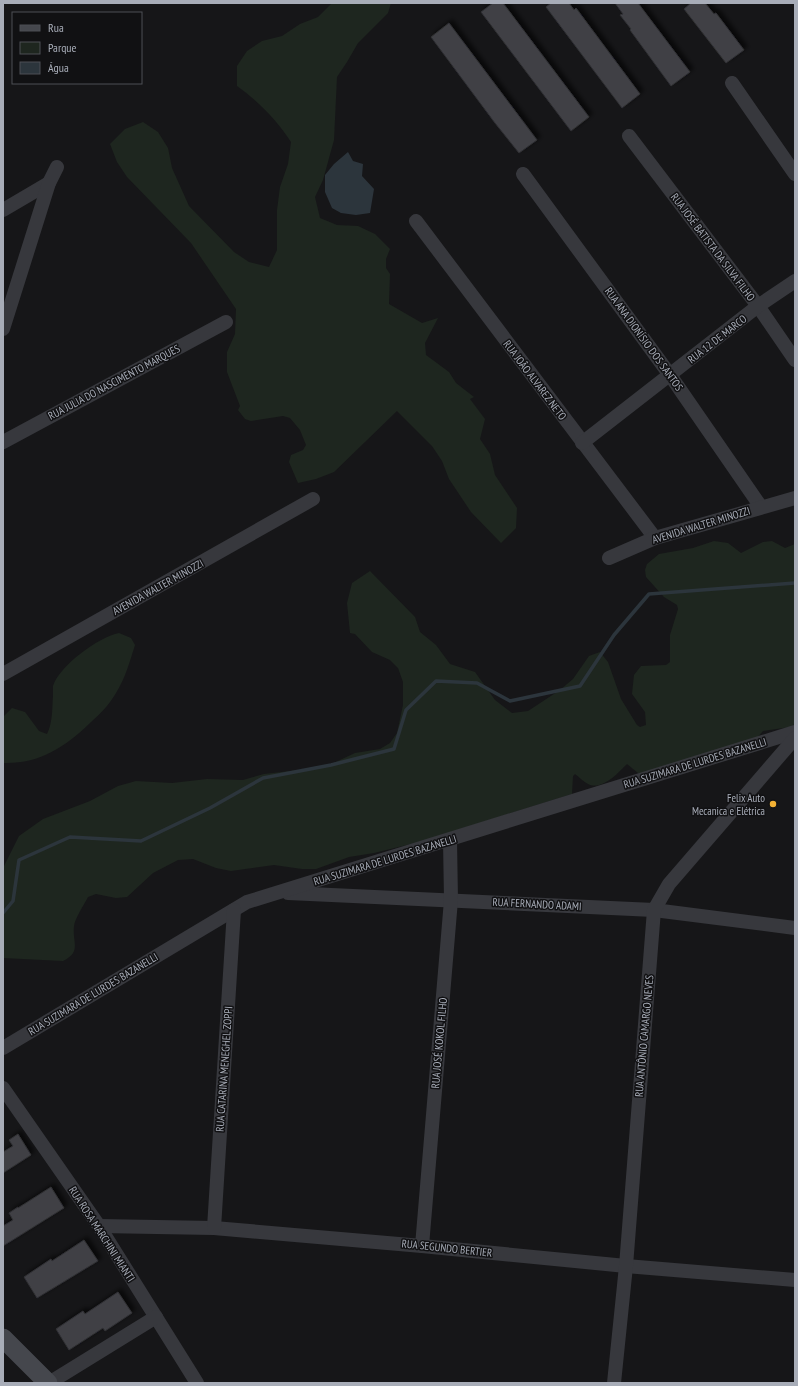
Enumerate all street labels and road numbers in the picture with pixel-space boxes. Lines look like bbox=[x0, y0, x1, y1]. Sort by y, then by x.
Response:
street label: RUA JOSÉ BATISTA DA SILVA FILHO bbox=[668, 190, 758, 304]
street label: RUA ANA DIONÍSIO DOS SANTOS bbox=[602, 284, 686, 394]
street label: RUA 12 DE MARCO bbox=[685, 312, 749, 366]
street label: RUA JOÃO ALVAREZ NETO bbox=[500, 337, 570, 423]
street label: RUA JULIA DO NASCIMENTO MARQUES bbox=[46, 341, 183, 423]
street label: AVENIDA WALTER MINOZZI bbox=[650, 503, 752, 547]
street label: AVENIDA WALTER MINOZZI bbox=[110, 556, 206, 618]
street label: RUA SUZIMARA DE LURDES BAZANELLI bbox=[622, 735, 768, 791]
street label: RUA SUZIMARA DE LURDES BAZANELLI bbox=[312, 832, 458, 888]
street label: RUA FERNANDO ADAMI bbox=[492, 895, 582, 913]
street label: RUA SUZIMARA DE LURDES BAZANELLI bbox=[26, 950, 160, 1038]
street label: RUA ANTÔNIO CAMARGO NEVES bbox=[632, 974, 656, 1098]
street label: RUA JOSÉ KOKOL FILHO bbox=[428, 997, 450, 1089]
street label: RUA CATARINA MENEGHEL ZOPPI bbox=[213, 1006, 235, 1132]
street label: RUA ROSA MARCHINI MIANTI bbox=[66, 1184, 138, 1284]
street label: RUA SEGUNDO BERTIER bbox=[401, 1236, 493, 1260]

